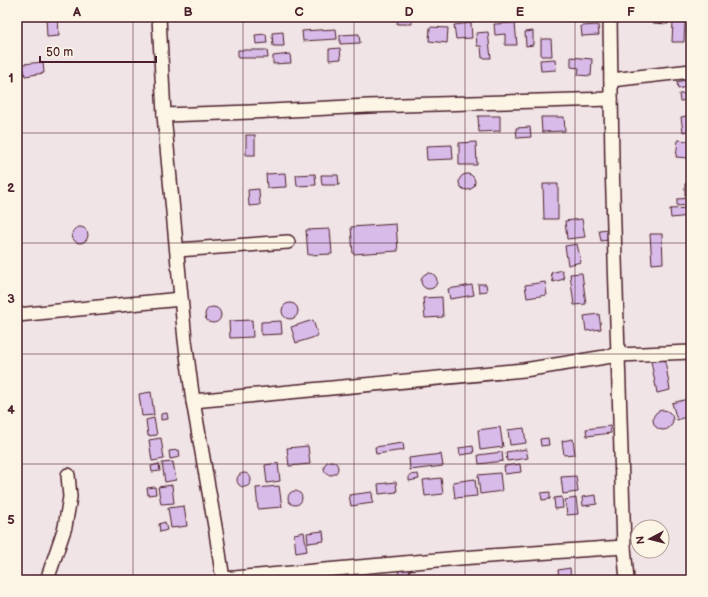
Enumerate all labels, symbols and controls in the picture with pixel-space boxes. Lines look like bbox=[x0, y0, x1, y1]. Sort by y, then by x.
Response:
text: A bbox=[72, 4, 81, 20]
text: B bbox=[183, 4, 193, 20]
text: C bbox=[294, 4, 304, 20]
text: D bbox=[404, 4, 414, 20]
text: E bbox=[516, 4, 525, 20]
text: F bbox=[627, 4, 635, 20]
scale bar bbox=[40, 38, 156, 64]
text: 50 m bbox=[46, 45, 73, 60]
text: 1 bbox=[8, 70, 14, 86]
text: 2 bbox=[7, 180, 15, 196]
text: 3 bbox=[7, 291, 15, 307]
text: 4 bbox=[7, 402, 15, 418]
text: 5 bbox=[7, 512, 15, 528]
north arrow bbox=[630, 519, 670, 559]
text: N bbox=[634, 535, 648, 545]

